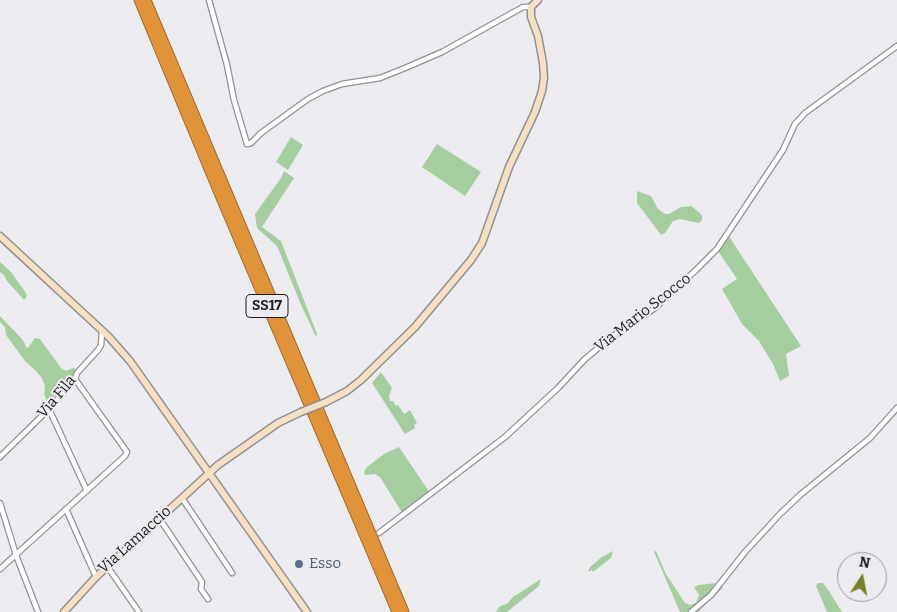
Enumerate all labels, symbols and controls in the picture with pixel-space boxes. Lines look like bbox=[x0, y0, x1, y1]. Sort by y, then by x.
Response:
street label: Via Mario Scocco bbox=[591, 270, 695, 356]
road number: SS17 bbox=[246, 294, 288, 318]
street label: Via Fila bbox=[34, 372, 80, 422]
street label: Via Lamaccio bbox=[95, 503, 175, 577]
north arrow bbox=[837, 552, 887, 602]
text: N bbox=[858, 553, 872, 572]
place label: Esso bbox=[309, 555, 341, 573]
marker: Esso bbox=[293, 558, 305, 570]

